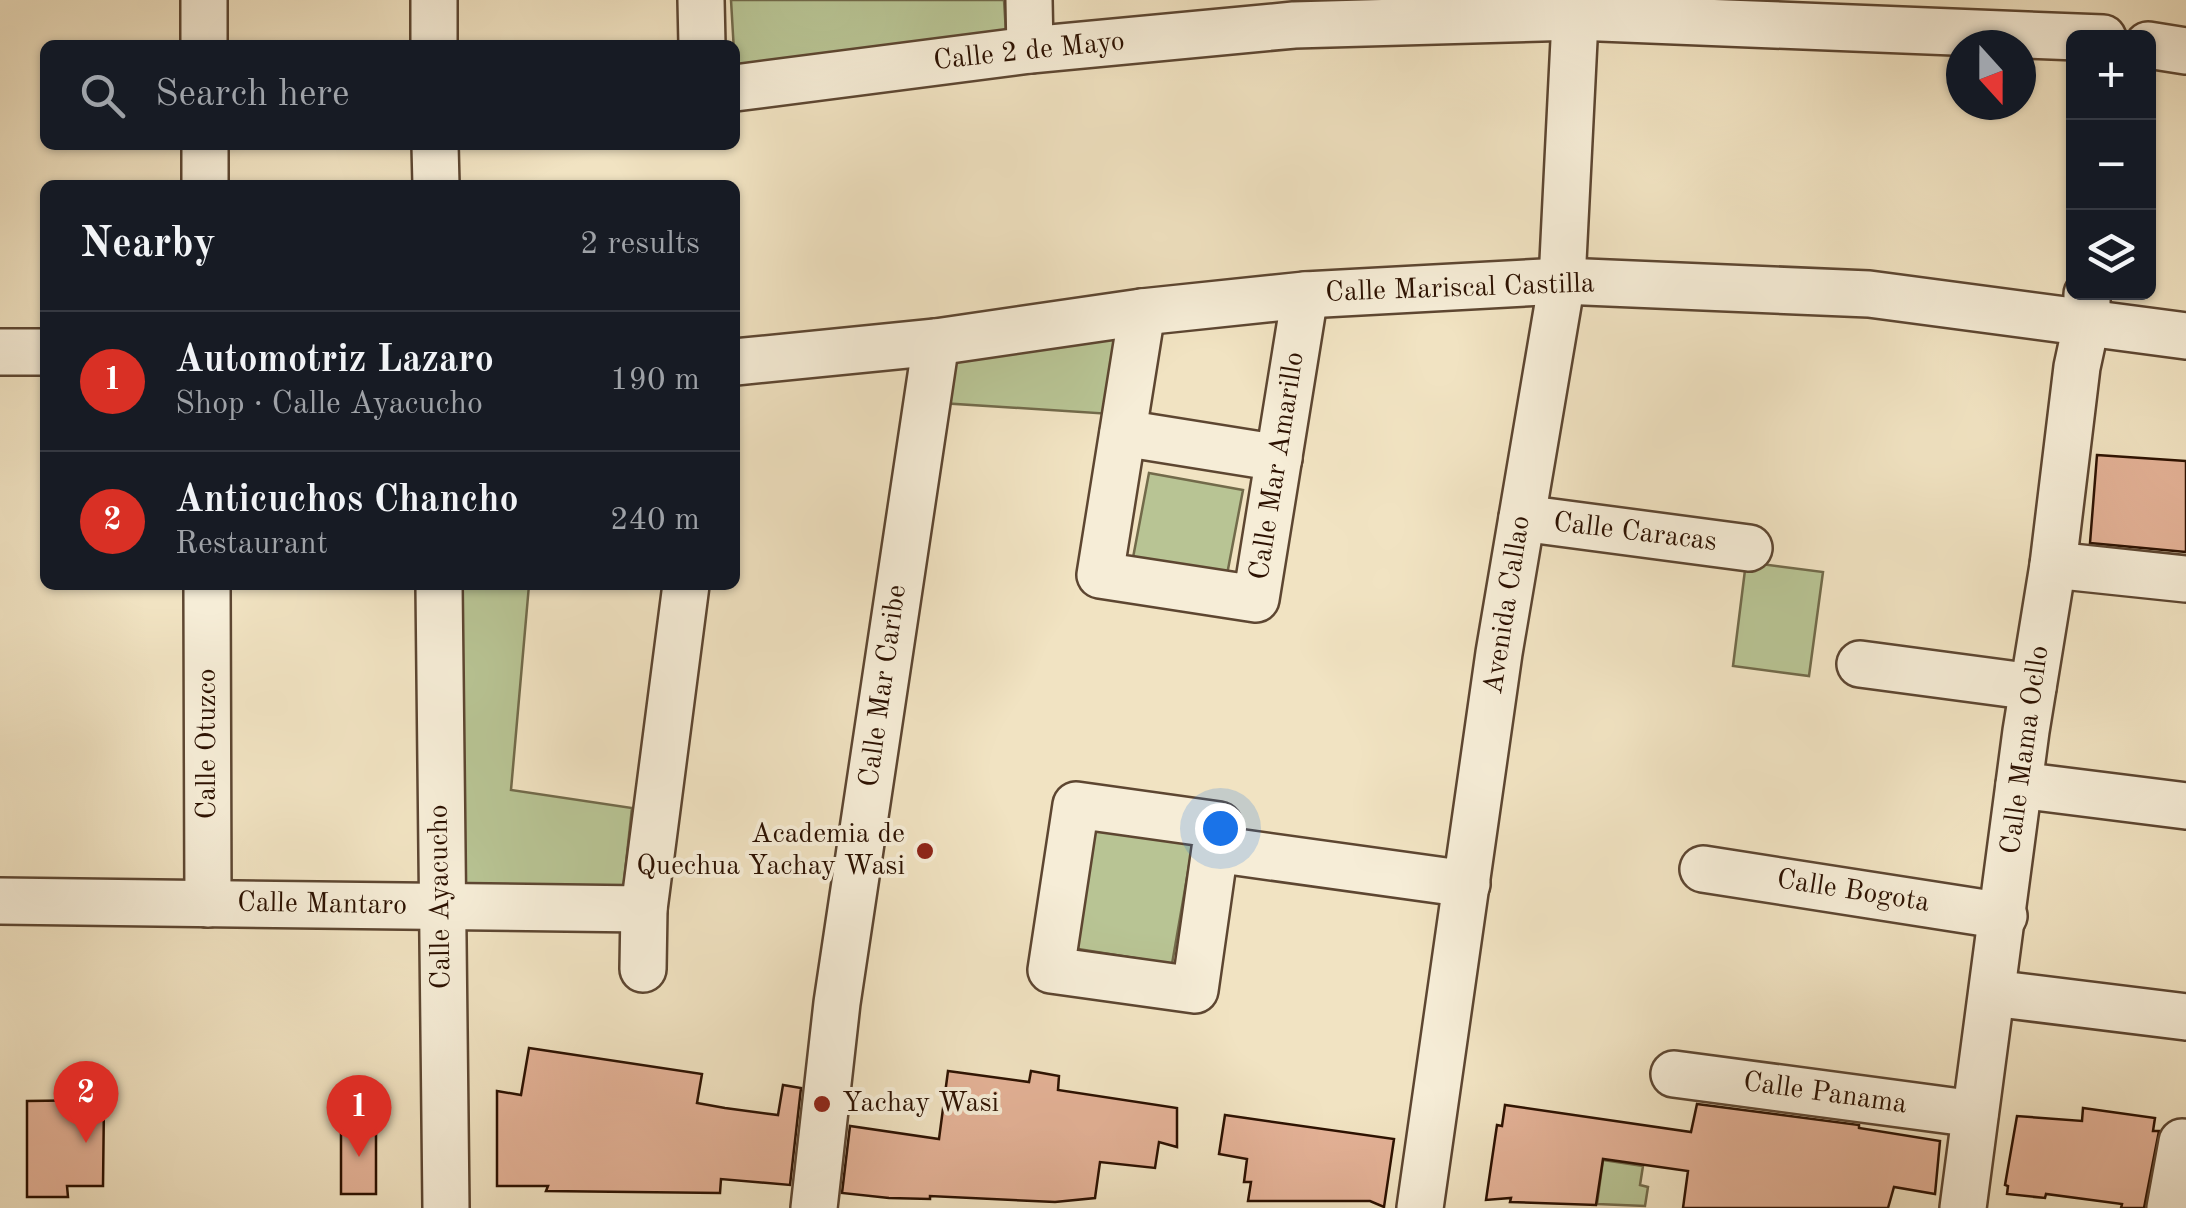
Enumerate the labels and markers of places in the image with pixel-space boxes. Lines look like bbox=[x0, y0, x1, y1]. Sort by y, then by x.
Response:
place label: Academia de Quechua Yachay Wasi bbox=[636, 821, 905, 881]
marker: Academia de Quechua Yachay Wasi bbox=[914, 840, 936, 862]
pin: 2 bbox=[54, 1060, 118, 1143]
pin: 1 bbox=[326, 1074, 392, 1157]
place label: Yachay Wasi bbox=[842, 1090, 999, 1118]
marker: Yachay Wasi bbox=[811, 1093, 833, 1115]

